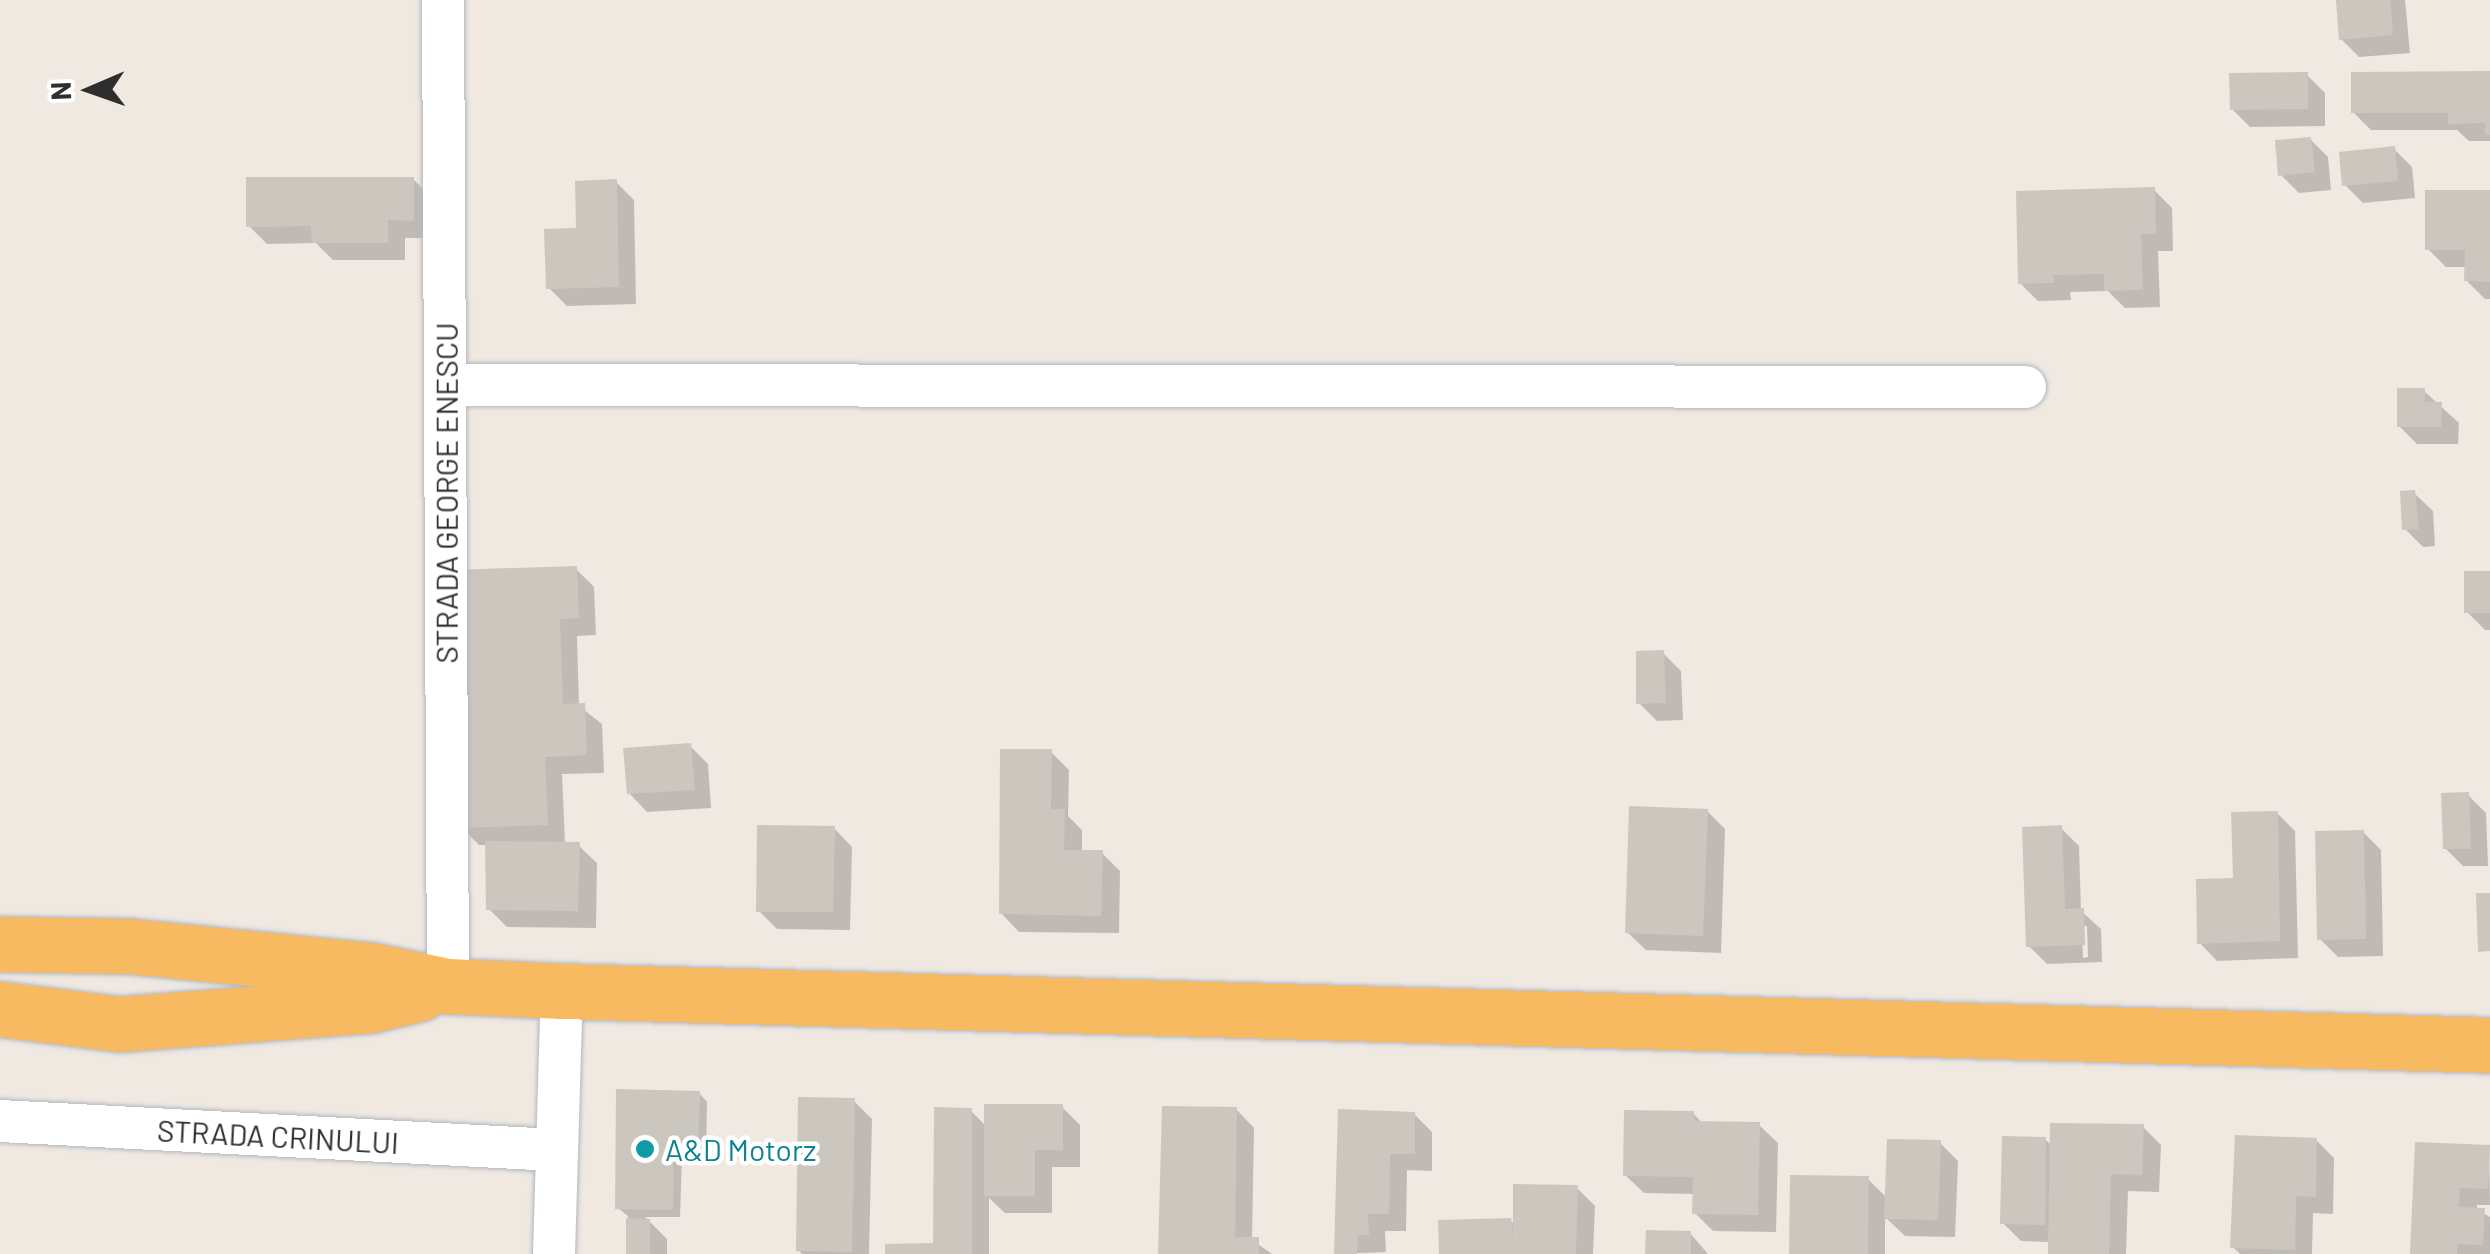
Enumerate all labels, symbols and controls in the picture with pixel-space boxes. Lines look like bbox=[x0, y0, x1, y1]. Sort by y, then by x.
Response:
north arrow bbox=[40, 40, 140, 140]
text: N bbox=[43, 81, 77, 101]
street label: STRADA GEORGE ENESCU bbox=[428, 322, 464, 664]
street label: STRADA CRINULUI bbox=[156, 1112, 400, 1160]
place label: A&D Motorz bbox=[665, 1131, 816, 1167]
marker: A&D Motorz bbox=[634, 1138, 656, 1160]

